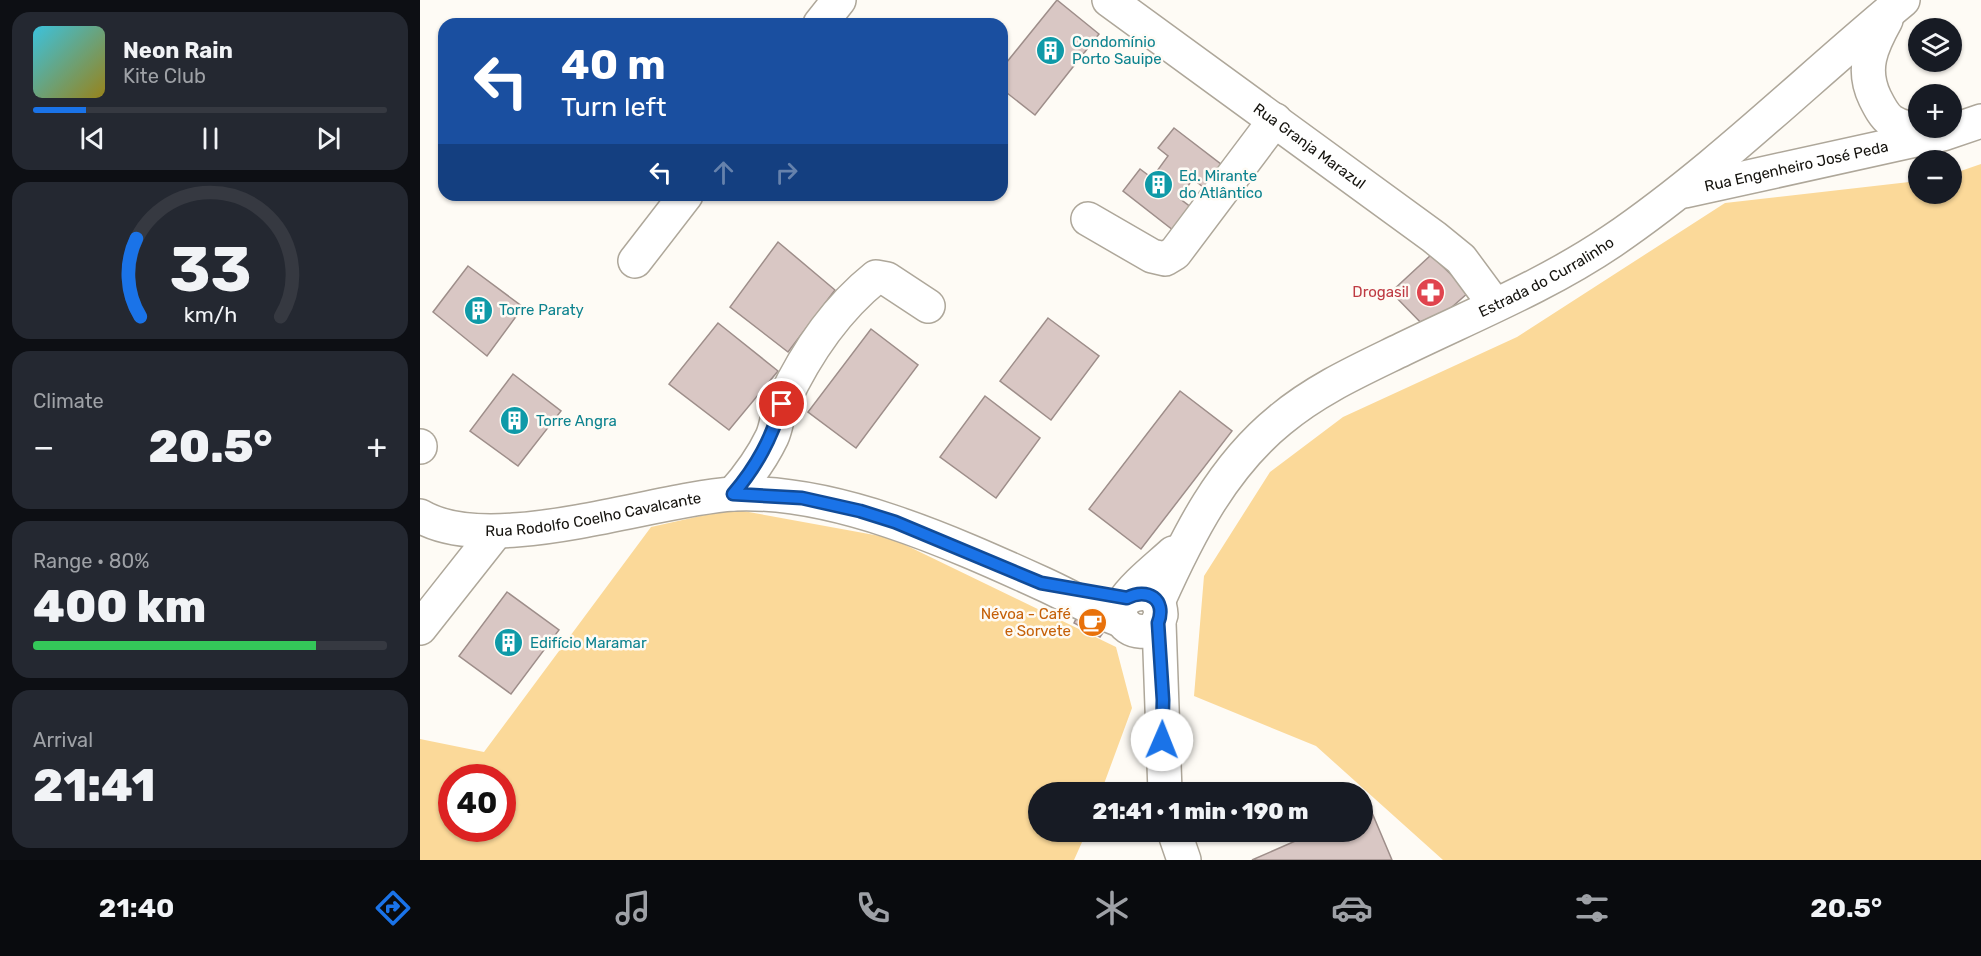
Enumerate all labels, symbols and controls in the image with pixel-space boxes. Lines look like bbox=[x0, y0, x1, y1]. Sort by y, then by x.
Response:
map controls bbox=[1908, 18, 1962, 204]
button: layers bbox=[1908, 18, 1962, 72]
place label: Condomínio Porto Sauipe bbox=[1072, 33, 1162, 68]
building icon: Condomínio Porto Sauipe bbox=[1035, 35, 1067, 67]
text: Neon Rain bbox=[123, 37, 233, 64]
text: 40 m bbox=[561, 40, 666, 90]
icon: left bbox=[462, 42, 540, 120]
text: Kite Club bbox=[123, 64, 206, 88]
button: + bbox=[1908, 84, 1962, 138]
text: Turn left bbox=[561, 91, 666, 123]
street label: Rua Granja Marazul bbox=[1250, 99, 1369, 193]
icon: previous bbox=[76, 122, 109, 155]
icon: pause bbox=[194, 122, 227, 155]
icon: next bbox=[312, 122, 345, 155]
street label: Rua Engenheiro José Peda bbox=[1703, 137, 1890, 195]
button: − bbox=[1908, 150, 1962, 204]
icon: left bbox=[644, 156, 677, 189]
icon: ahead bbox=[707, 156, 740, 189]
icon: right bbox=[770, 156, 803, 189]
place label: Ed. Mirante do Atlântico bbox=[1179, 167, 1263, 202]
building icon: Ed. Mirante do Atlântico bbox=[1142, 169, 1174, 201]
street label: Estrada do Curralinho bbox=[1476, 233, 1618, 321]
text: 33 bbox=[169, 234, 251, 308]
pharmacy icon: Drogasil bbox=[1414, 276, 1446, 308]
place label: Drogasil bbox=[1352, 283, 1409, 301]
building icon: Torre Paraty bbox=[462, 294, 494, 326]
place label: Torre Paraty bbox=[499, 301, 584, 319]
text: km/h bbox=[183, 303, 237, 328]
pin bbox=[756, 378, 807, 429]
icon: arrive bbox=[765, 387, 798, 420]
text: Climate bbox=[33, 389, 104, 413]
building icon: Torre Angra bbox=[499, 405, 531, 437]
place label: Torre Angra bbox=[536, 412, 617, 430]
text: 20.5° bbox=[148, 420, 273, 473]
text: − bbox=[33, 427, 54, 466]
text: + bbox=[366, 427, 387, 466]
street label: Rua Rodolfo Coelho Cavalcante bbox=[485, 489, 703, 540]
text: Range · 80% bbox=[33, 549, 149, 573]
text: 400 km bbox=[33, 580, 206, 633]
place label: Névoa - Café e Sorvete bbox=[981, 605, 1071, 640]
cafe icon: Névoa - Café e Sorvete bbox=[1076, 607, 1108, 639]
building icon: Edifício Maramar bbox=[493, 627, 525, 659]
place label: Edifício Maramar bbox=[530, 634, 647, 652]
position arrow bbox=[1130, 708, 1194, 772]
text: Arrival bbox=[33, 728, 93, 752]
text: 21:41 bbox=[33, 759, 155, 812]
speed limit sign: 40 bbox=[438, 764, 516, 842]
text: 21:41 · 1 min · 190 m bbox=[1093, 798, 1308, 825]
icon: directions bbox=[372, 887, 414, 929]
icon: music bbox=[612, 887, 654, 929]
icon: phone bbox=[852, 887, 894, 929]
icon: climate bbox=[1091, 887, 1133, 929]
icon: car bbox=[1331, 887, 1373, 929]
icon: filters bbox=[1571, 887, 1613, 929]
text: 21:40 bbox=[99, 892, 174, 924]
text: 20.5° bbox=[1810, 892, 1882, 924]

